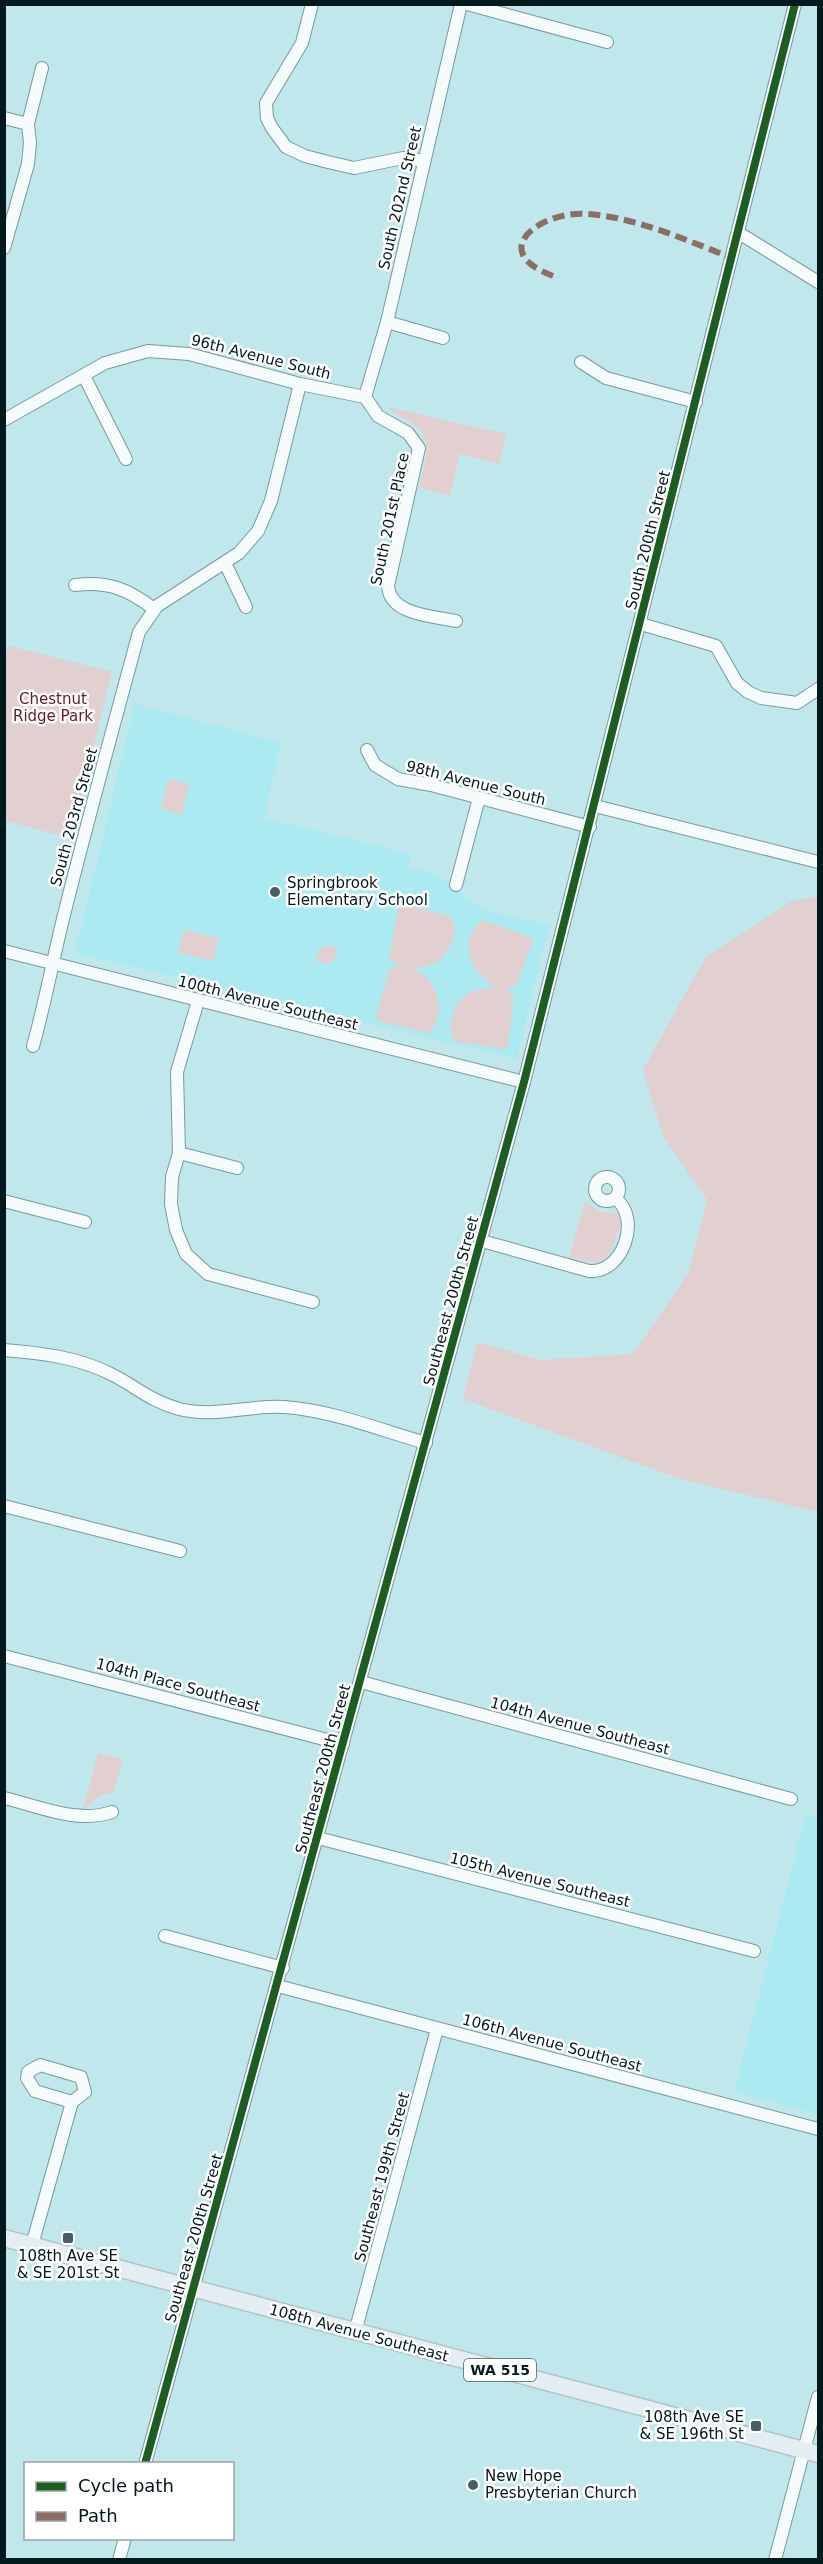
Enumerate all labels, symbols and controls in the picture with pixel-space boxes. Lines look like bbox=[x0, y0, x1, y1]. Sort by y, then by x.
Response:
street label: South 202nd Street bbox=[375, 125, 425, 271]
street label: 96th Avenue South bbox=[189, 331, 333, 383]
street label: South 201st Place bbox=[367, 451, 413, 587]
street label: South 200th Street bbox=[622, 468, 674, 611]
park label: Chestnut Ridge Park bbox=[13, 690, 93, 725]
street label: South 203rd Street bbox=[47, 746, 101, 888]
street label: 98th Avenue South bbox=[404, 757, 548, 809]
place label: Springbrook Elementary School bbox=[287, 874, 428, 909]
marker: Springbrook Elementary School bbox=[268, 885, 282, 899]
street label: 100th Avenue Southeast bbox=[176, 972, 360, 1034]
street label: Southeast 200th Street bbox=[420, 1214, 482, 1388]
street label: 104th Place Southeast bbox=[94, 1654, 262, 1716]
street label: Southeast 200th Street bbox=[292, 1682, 354, 1856]
street label: 104th Avenue Southeast bbox=[488, 1693, 672, 1759]
street label: 105th Avenue Southeast bbox=[448, 1849, 632, 1911]
street label: 106th Avenue Southeast bbox=[460, 2010, 644, 2076]
street label: Southeast 199th Street bbox=[351, 2090, 413, 2264]
street label: Southeast 200th Street bbox=[161, 2151, 227, 2325]
marker: 108th Ave SE & SE 201st St bbox=[61, 2231, 75, 2245]
place label: 108th Ave SE & SE 201st St bbox=[17, 2247, 119, 2282]
street label: 108th Avenue Southeast bbox=[267, 2300, 451, 2366]
road number: WA 515 bbox=[464, 2359, 536, 2381]
place label: 108th Ave SE & SE 196th St bbox=[640, 2408, 744, 2443]
marker: 108th Ave SE & SE 196th St bbox=[749, 2419, 763, 2433]
legend bbox=[24, 2462, 234, 2540]
place label: New Hope Presbyterian Church bbox=[485, 2467, 637, 2502]
text: Cycle path bbox=[78, 2475, 174, 2496]
marker: New Hope Presbyterian Church bbox=[466, 2478, 480, 2492]
text: Path bbox=[78, 2505, 118, 2526]

